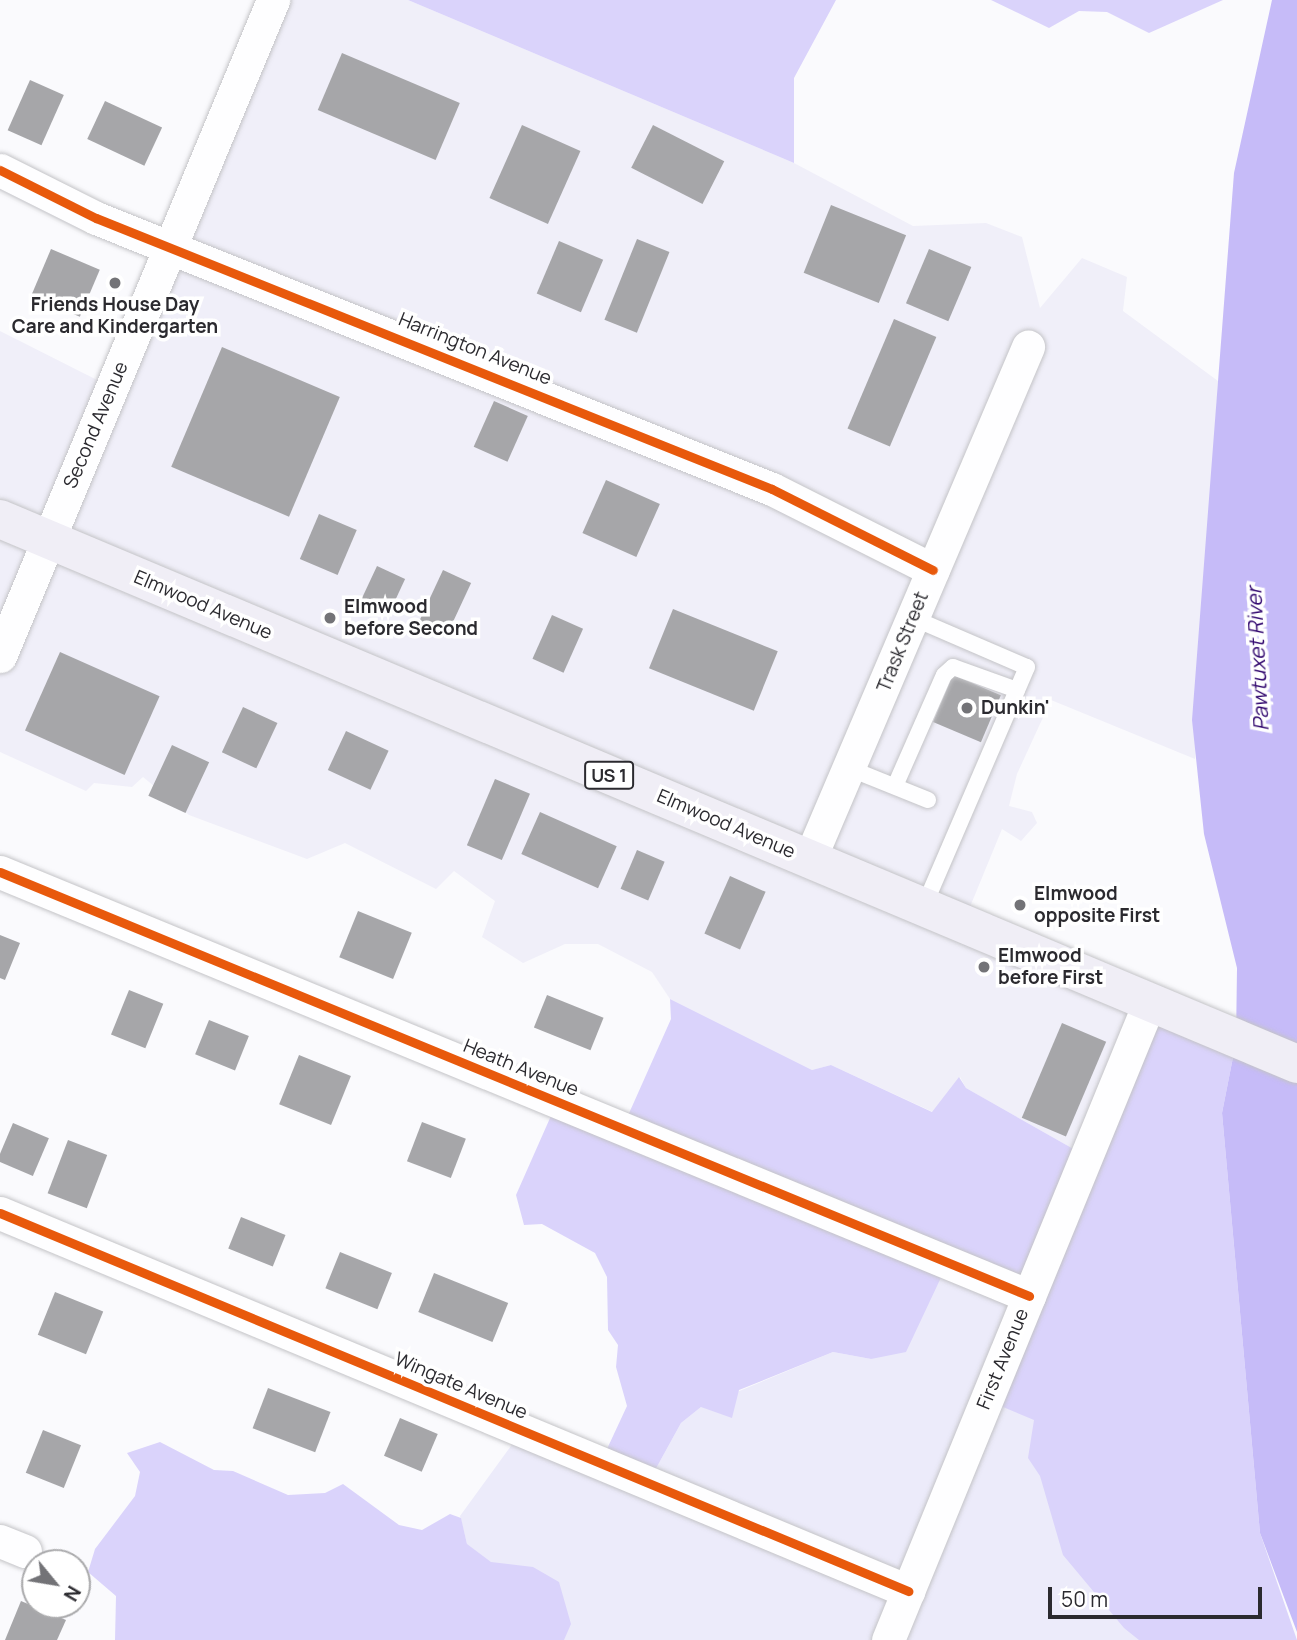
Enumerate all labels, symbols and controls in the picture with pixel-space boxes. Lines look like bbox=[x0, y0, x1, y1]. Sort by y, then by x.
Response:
marker: Friends House Day Care and Kindergarten bbox=[107, 275, 123, 291]
place label: Friends House Day Care and Kindergarten bbox=[12, 294, 218, 338]
street label: Harrington Avenue bbox=[395, 308, 555, 390]
street label: Second Avenue bbox=[59, 358, 133, 492]
street label: Elmwood Avenue bbox=[130, 566, 276, 644]
water label: Pawtuxet River bbox=[1241, 586, 1273, 732]
street label: Trask Street bbox=[872, 588, 934, 696]
place label: Elmwood before Second bbox=[344, 596, 478, 640]
marker: Elmwood before Second bbox=[322, 610, 338, 626]
place label: Dunkin' bbox=[981, 697, 1050, 719]
marker: Dunkin' bbox=[959, 700, 975, 716]
road number: US 1 bbox=[583, 760, 635, 790]
street label: Elmwood Avenue bbox=[653, 785, 799, 863]
place label: Elmwood opposite First bbox=[1034, 883, 1160, 927]
marker: Elmwood opposite First bbox=[1012, 897, 1028, 913]
place label: Elmwood before First bbox=[998, 945, 1103, 989]
marker: Elmwood before First bbox=[976, 959, 992, 975]
street label: Heath Avenue bbox=[460, 1035, 582, 1101]
street label: First Avenue bbox=[972, 1305, 1034, 1413]
street label: Wingate Avenue bbox=[391, 1348, 531, 1424]
north arrow bbox=[21, 1549, 91, 1619]
scale bar bbox=[1052, 1574, 1266, 1618]
text: N bbox=[58, 1581, 87, 1606]
text: 50 m bbox=[1061, 1585, 1108, 1613]

